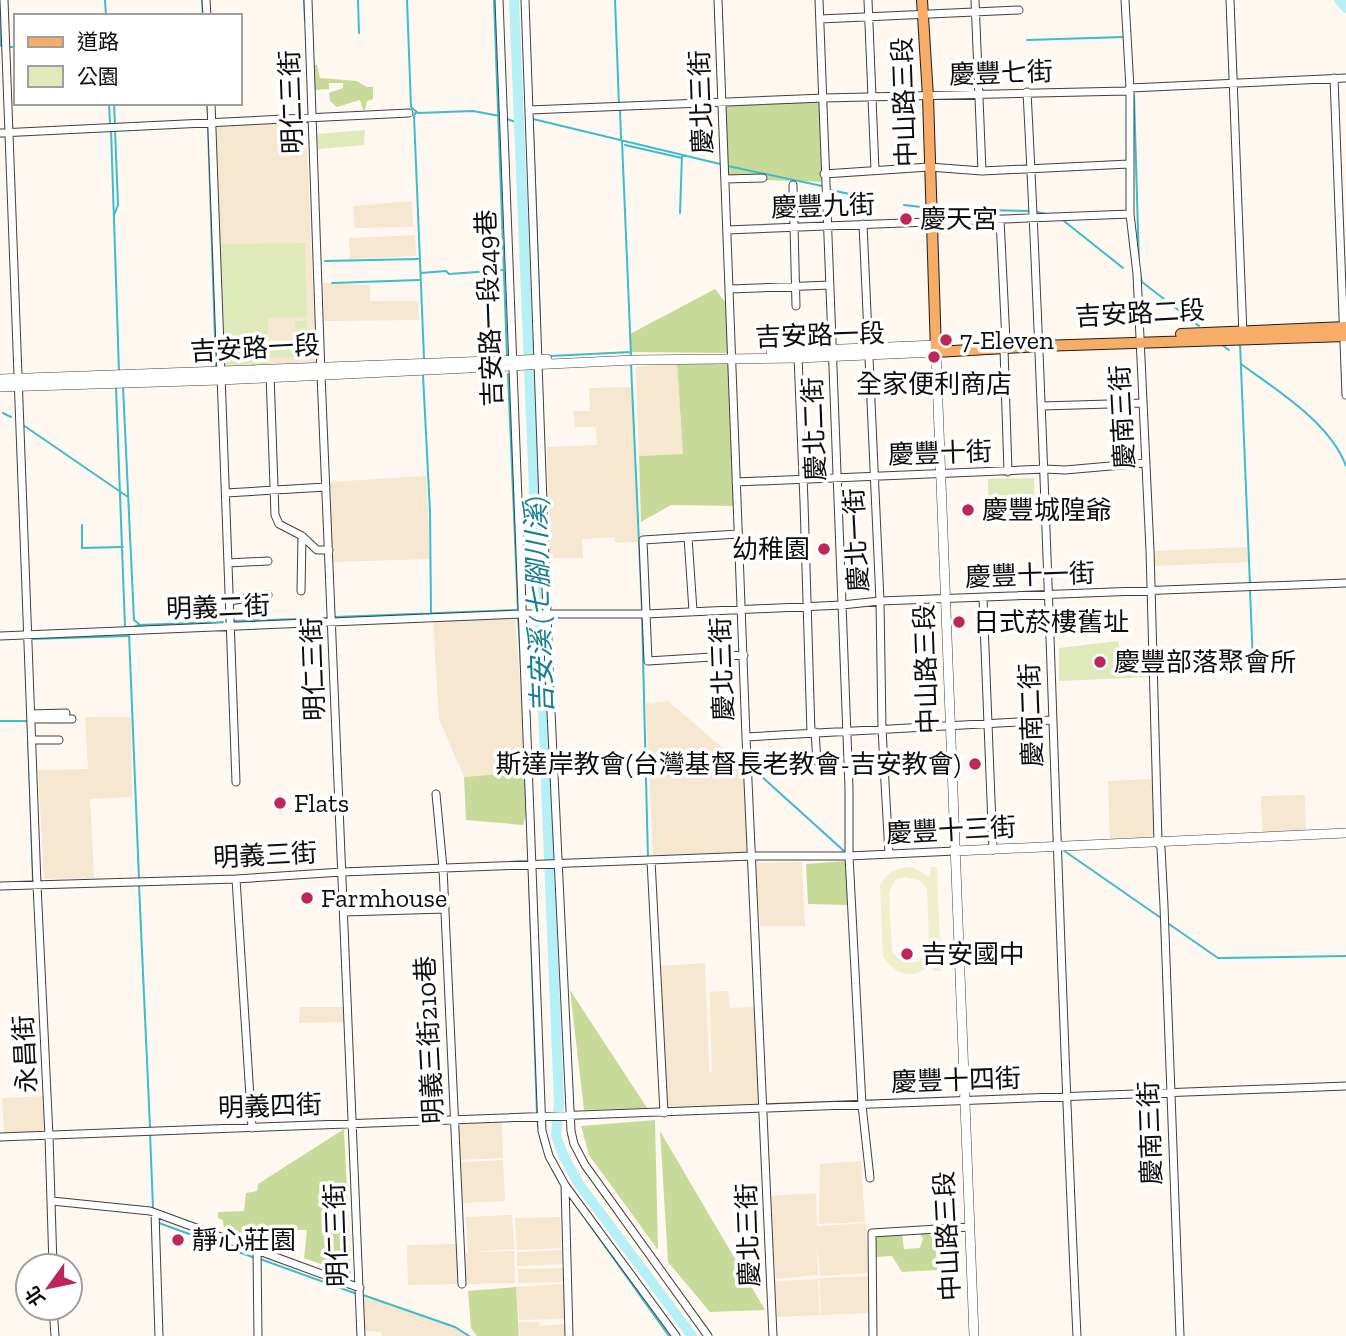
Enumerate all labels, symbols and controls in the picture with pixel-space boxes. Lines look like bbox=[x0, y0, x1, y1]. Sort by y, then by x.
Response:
legend bbox=[14, 14, 242, 105]
text: 道路 bbox=[77, 29, 119, 54]
street label: 中山路三段 bbox=[886, 36, 922, 168]
street label: 明仁三街 bbox=[273, 49, 309, 155]
street label: 慶北三街 bbox=[683, 49, 719, 155]
street label: 慶豐七街 bbox=[948, 55, 1054, 91]
text: 公園 bbox=[77, 64, 119, 89]
street label: 慶豐九街 bbox=[770, 188, 876, 224]
place label: 慶天宮 bbox=[920, 203, 998, 235]
street label: 吉安路一段249巷 bbox=[470, 209, 508, 407]
marker: 慶天宮 bbox=[898, 211, 914, 227]
street label: 吉安路二段 bbox=[1074, 294, 1206, 332]
street label: 吉安路一段 bbox=[754, 317, 886, 353]
place label: 7-Eleven bbox=[960, 324, 1054, 356]
street label: 吉安路一段 bbox=[189, 329, 321, 367]
marker: 7-Eleven bbox=[938, 332, 954, 348]
marker: 全家便利商店 bbox=[926, 349, 942, 365]
street label: 慶南三街 bbox=[1103, 364, 1141, 470]
place label: 全家便利商店 bbox=[856, 368, 1012, 400]
street label: 慶北二街 bbox=[796, 376, 832, 482]
street label: 慶豐十街 bbox=[887, 435, 993, 471]
street label: 慶北一街 bbox=[837, 487, 875, 593]
place label: 慶豐城隍爺 bbox=[982, 494, 1112, 526]
water label: 吉安溪 (七腳川溪) bbox=[519, 496, 559, 714]
marker: 慶豐城隍爺 bbox=[960, 502, 976, 518]
place label: 幼稚園 bbox=[732, 533, 810, 565]
marker: 幼稚園 bbox=[816, 541, 832, 557]
street label: 慶豐十一街 bbox=[964, 557, 1096, 593]
street label: 明義二街 bbox=[165, 589, 271, 625]
street label: 中山路三段 bbox=[908, 603, 944, 735]
place label: 日式菸樓舊址 bbox=[973, 606, 1129, 638]
marker: 日式菸樓舊址 bbox=[951, 614, 967, 630]
street label: 明仁三街 bbox=[295, 616, 331, 722]
street label: 慶北三街 bbox=[704, 616, 740, 722]
place label: 慶豐部落聚會所 bbox=[1114, 646, 1296, 678]
marker: 慶豐部落聚會所 bbox=[1092, 654, 1108, 670]
street label: 慶南二街 bbox=[1013, 662, 1049, 768]
place label: 斯達岸教會(台灣基督長老教會-吉安教會) bbox=[496, 748, 961, 780]
marker: 斯達岸教會(台灣基督長老教會-吉安教會) bbox=[967, 756, 983, 772]
place label: Flats bbox=[294, 787, 349, 819]
marker: Flats bbox=[272, 795, 288, 811]
street label: 慶豐十三街 bbox=[885, 811, 1017, 849]
street label: 明義三街 bbox=[212, 836, 318, 874]
place label: Farmhouse bbox=[321, 882, 447, 914]
marker: Farmhouse bbox=[299, 890, 315, 906]
place label: 吉安國中 bbox=[921, 938, 1025, 970]
marker: 吉安國中 bbox=[899, 946, 915, 962]
street label: 明義三街210巷 bbox=[409, 955, 449, 1125]
street label: 永昌街 bbox=[7, 1014, 43, 1094]
street label: 慶豐十四街 bbox=[890, 1062, 1022, 1098]
street label: 慶南三街 bbox=[1132, 1080, 1168, 1186]
street label: 明義四街 bbox=[217, 1088, 323, 1124]
street label: 中山路三段 bbox=[928, 1170, 966, 1302]
street label: 明仁三街 bbox=[318, 1182, 354, 1288]
street label: 慶北三街 bbox=[730, 1182, 766, 1288]
place label: 靜心莊園 bbox=[192, 1224, 296, 1256]
marker: 靜心莊園 bbox=[170, 1232, 186, 1248]
north arrow bbox=[14, 1252, 84, 1322]
text: 北 bbox=[20, 1282, 50, 1310]

